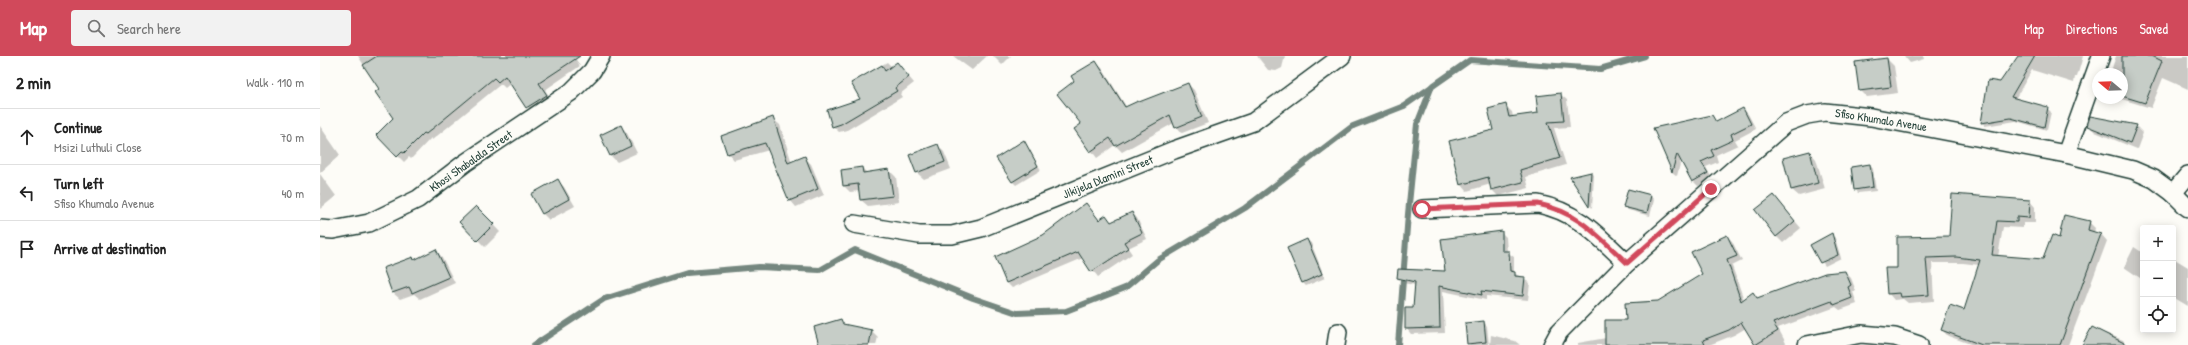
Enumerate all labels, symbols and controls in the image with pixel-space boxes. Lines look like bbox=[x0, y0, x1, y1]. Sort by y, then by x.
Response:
search box bbox=[71, 10, 351, 46]
text: Map bbox=[20, 15, 47, 41]
icon: search bbox=[85, 17, 107, 39]
text: Search here bbox=[117, 18, 181, 39]
text: Map bbox=[2024, 19, 2044, 38]
text: Directions bbox=[2066, 19, 2117, 38]
text: Saved bbox=[2139, 19, 2168, 38]
north arrow bbox=[2092, 68, 2128, 104]
text: 2 min bbox=[16, 71, 51, 94]
text: Walk · 110 m bbox=[246, 73, 304, 91]
street label: Sfiso Khumalo Avenue bbox=[1834, 104, 1928, 135]
text: Continue bbox=[54, 117, 102, 138]
street label: Khosi Shabalala Street bbox=[426, 125, 516, 196]
icon: ahead bbox=[16, 126, 38, 148]
text: 70 m bbox=[280, 128, 304, 146]
text: Msizi Luthuli Close bbox=[54, 138, 142, 156]
street label: Jikijela Dlamini Street bbox=[1060, 150, 1156, 202]
text: Turn left bbox=[54, 173, 104, 194]
route end bbox=[1702, 180, 1720, 198]
icon: left bbox=[16, 182, 38, 204]
text: 40 m bbox=[281, 184, 304, 202]
text: Sfiso Khumalo Avenue bbox=[54, 194, 154, 212]
route start bbox=[1413, 200, 1431, 218]
map controls bbox=[2140, 225, 2176, 333]
button: + bbox=[2140, 225, 2176, 261]
icon: arrive bbox=[16, 238, 38, 260]
text: Arrive at destination bbox=[54, 238, 166, 259]
button: − bbox=[2140, 261, 2176, 297]
button: locate bbox=[2140, 297, 2176, 333]

